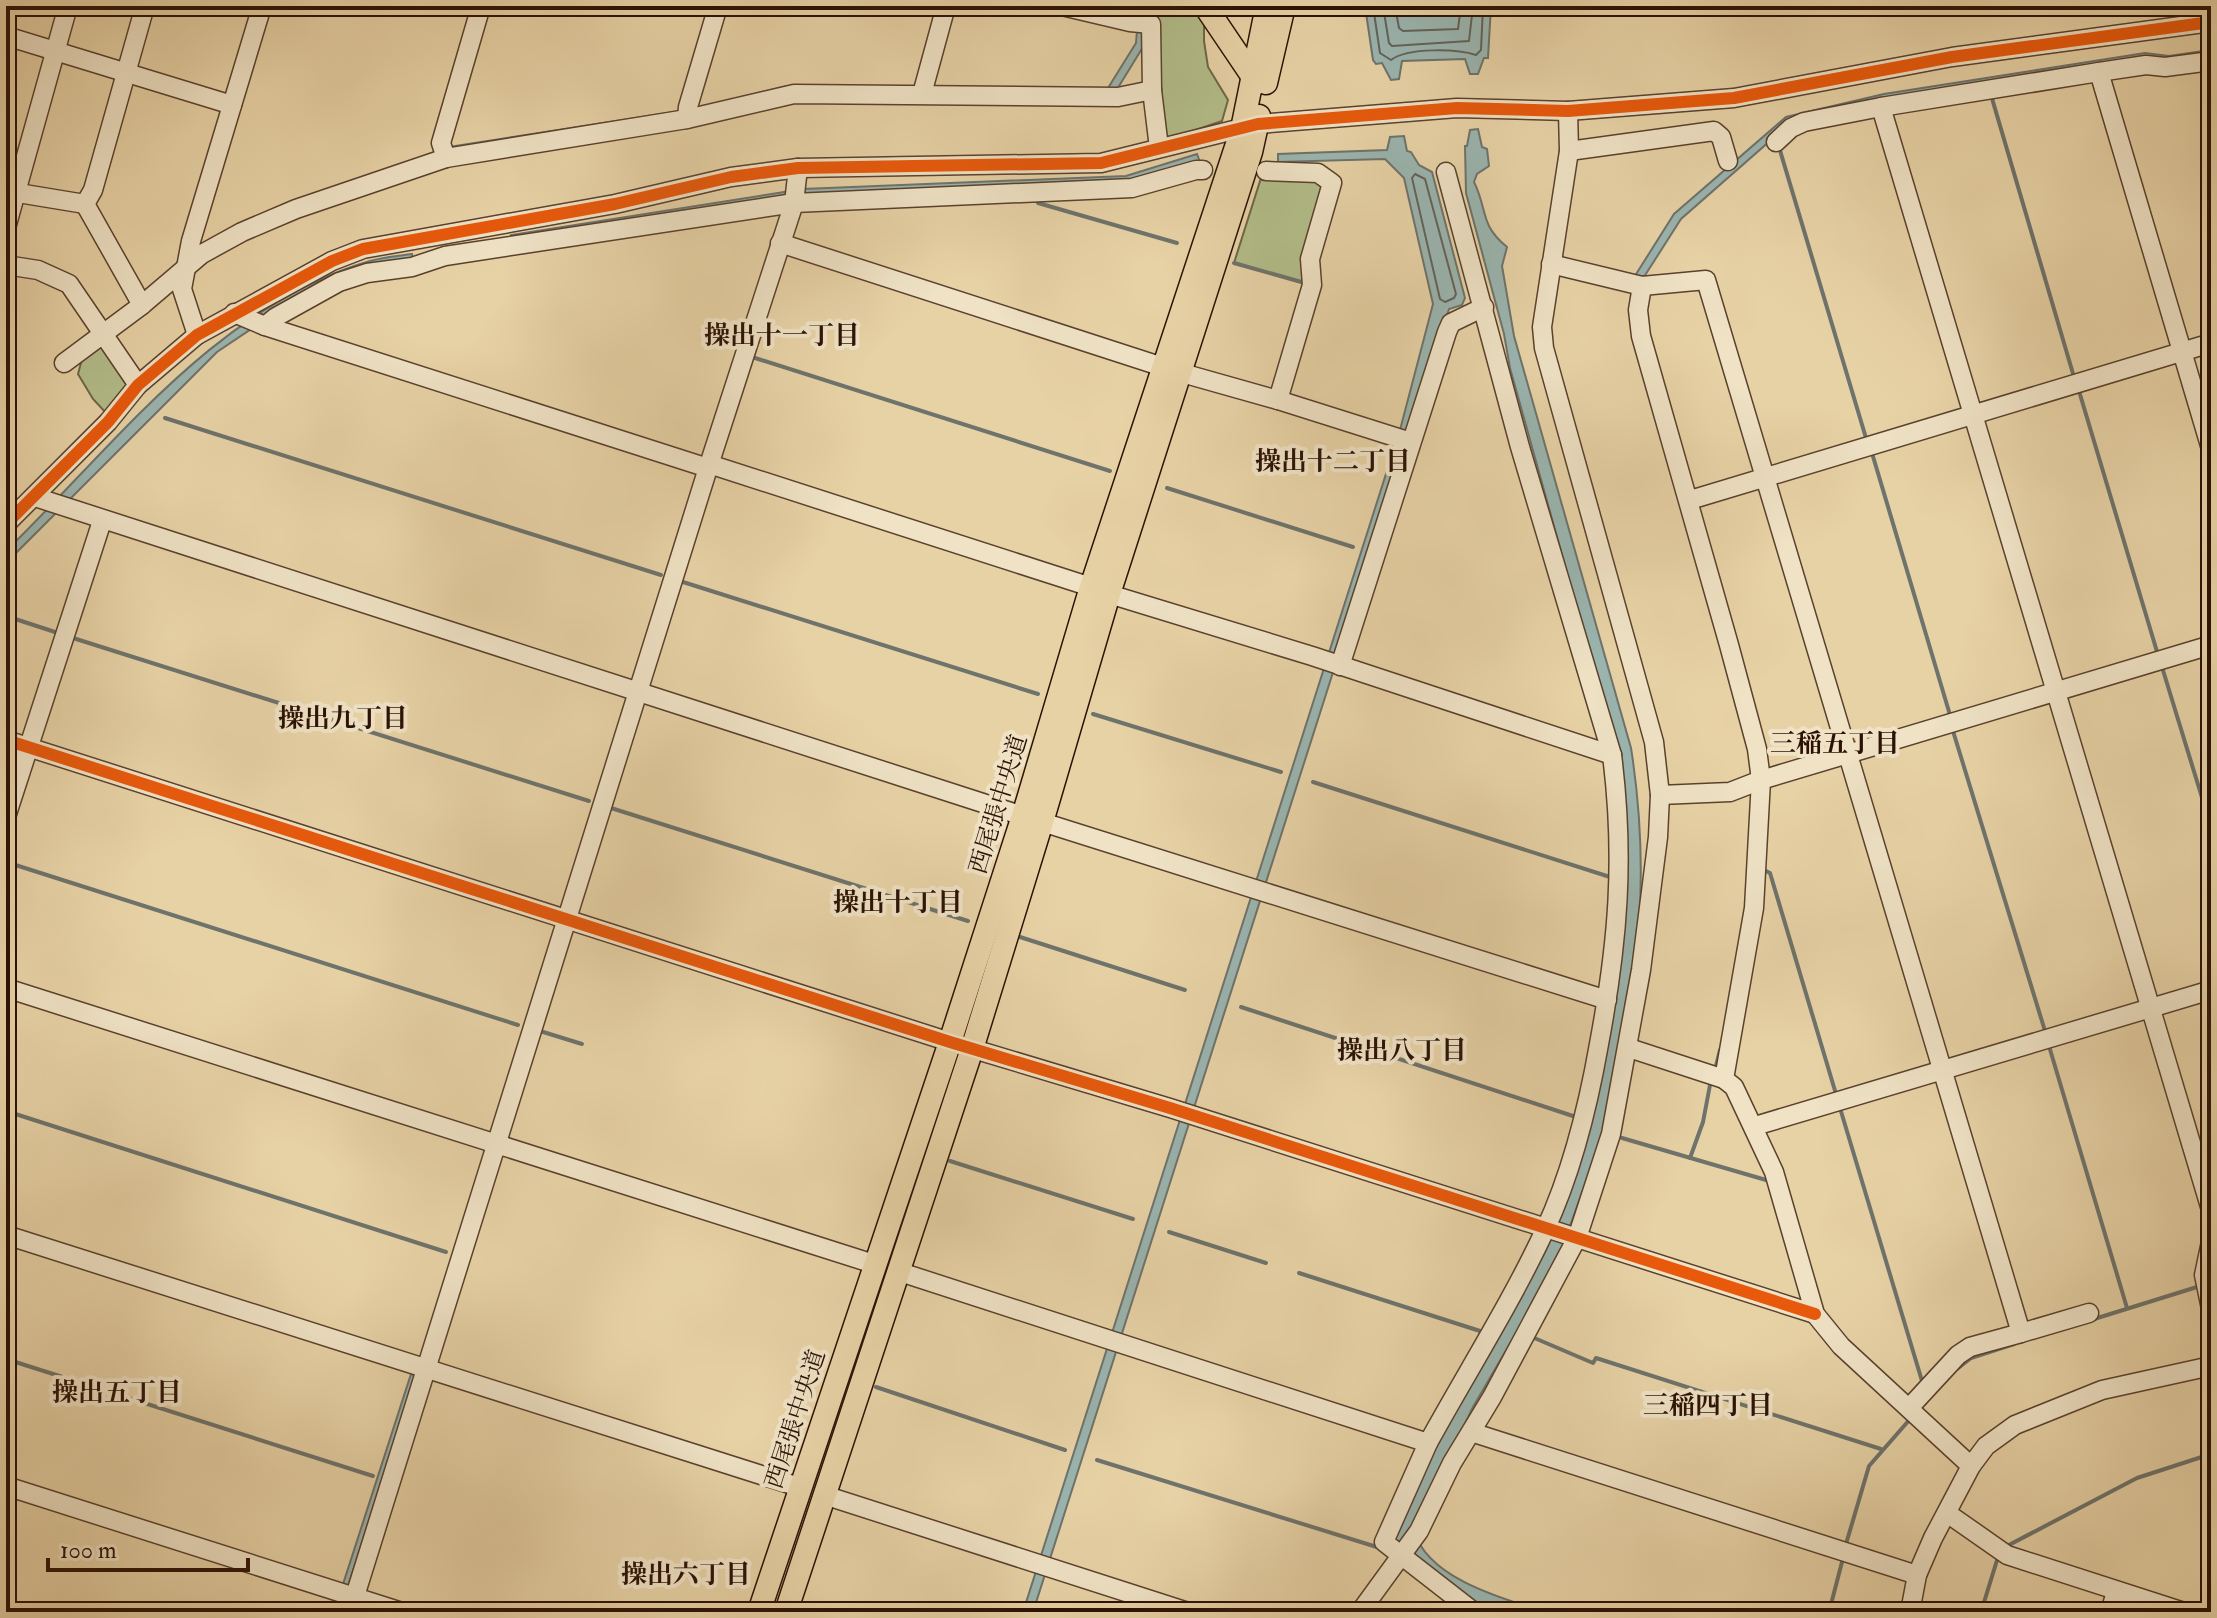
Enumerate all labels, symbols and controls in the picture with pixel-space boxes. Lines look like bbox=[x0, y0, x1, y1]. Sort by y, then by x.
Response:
district label: 操出十一丁目 bbox=[704, 320, 860, 352]
district label: 操出十二丁目 bbox=[1255, 446, 1411, 478]
district label: 操出九丁目 bbox=[278, 703, 408, 735]
district label: 三稲五丁目 bbox=[1770, 728, 1900, 760]
street label: 西尾張中央道 bbox=[963, 731, 1034, 878]
district label: 操出十丁目 bbox=[833, 887, 963, 919]
district label: 操出八丁目 bbox=[1337, 1035, 1467, 1067]
street label: 西尾張中央道 bbox=[758, 1346, 832, 1492]
district label: 操出五丁目 bbox=[52, 1377, 182, 1409]
district label: 三稲四丁目 bbox=[1643, 1390, 1773, 1422]
scale bar bbox=[48, 1522, 248, 1572]
text: 100 m bbox=[60, 1535, 117, 1566]
district label: 操出六丁目 bbox=[621, 1559, 751, 1591]

